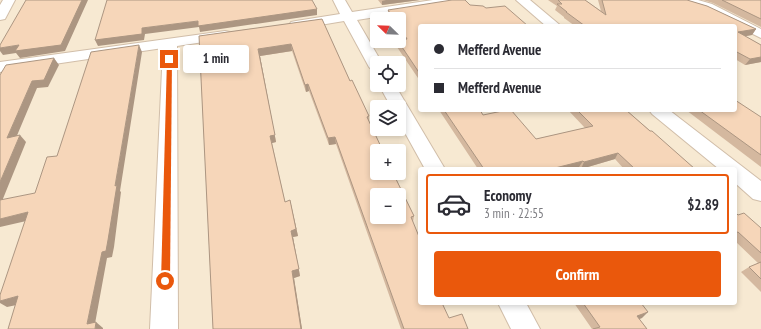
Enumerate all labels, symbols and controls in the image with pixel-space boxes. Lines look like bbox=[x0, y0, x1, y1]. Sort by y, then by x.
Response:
north arrow bbox=[370, 12, 406, 48]
map controls bbox=[370, 12, 406, 224]
text: Mefferd Avenue bbox=[458, 40, 541, 59]
callout: 1 min bbox=[183, 45, 249, 73]
route end bbox=[160, 50, 178, 68]
text: 1 min bbox=[203, 50, 229, 67]
button: locate bbox=[370, 56, 406, 92]
text: Mefferd Avenue bbox=[458, 78, 541, 97]
button: layers bbox=[370, 100, 406, 136]
button: + bbox=[370, 144, 406, 180]
icon: car bbox=[436, 186, 472, 222]
text: Economy bbox=[484, 186, 532, 205]
button: − bbox=[370, 188, 406, 224]
text: $2.89 bbox=[687, 195, 719, 214]
text: 3 min · 22:55 bbox=[484, 205, 544, 222]
button: Confirm bbox=[434, 251, 721, 297]
route start bbox=[156, 272, 174, 290]

